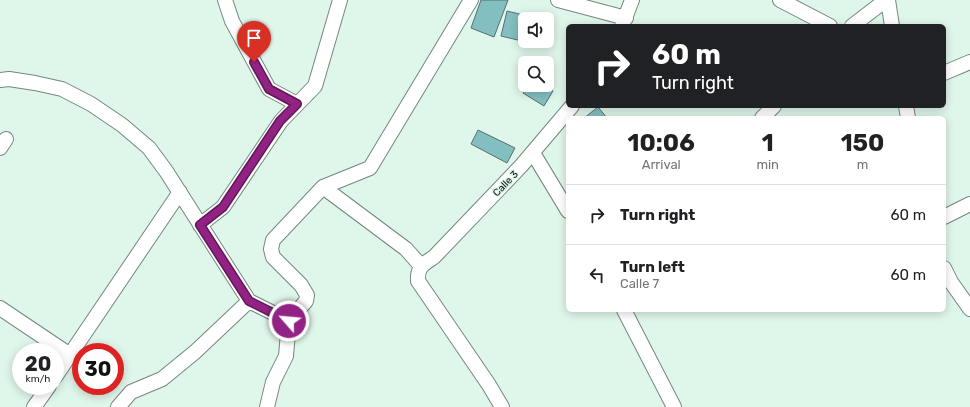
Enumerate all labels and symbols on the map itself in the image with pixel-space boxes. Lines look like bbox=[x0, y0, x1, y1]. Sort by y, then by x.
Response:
pin bbox=[237, 21, 271, 62]
street label: Calle 3 bbox=[491, 168, 521, 199]
position arrow bbox=[268, 300, 310, 342]
speed limit sign: 30 bbox=[72, 343, 124, 395]

